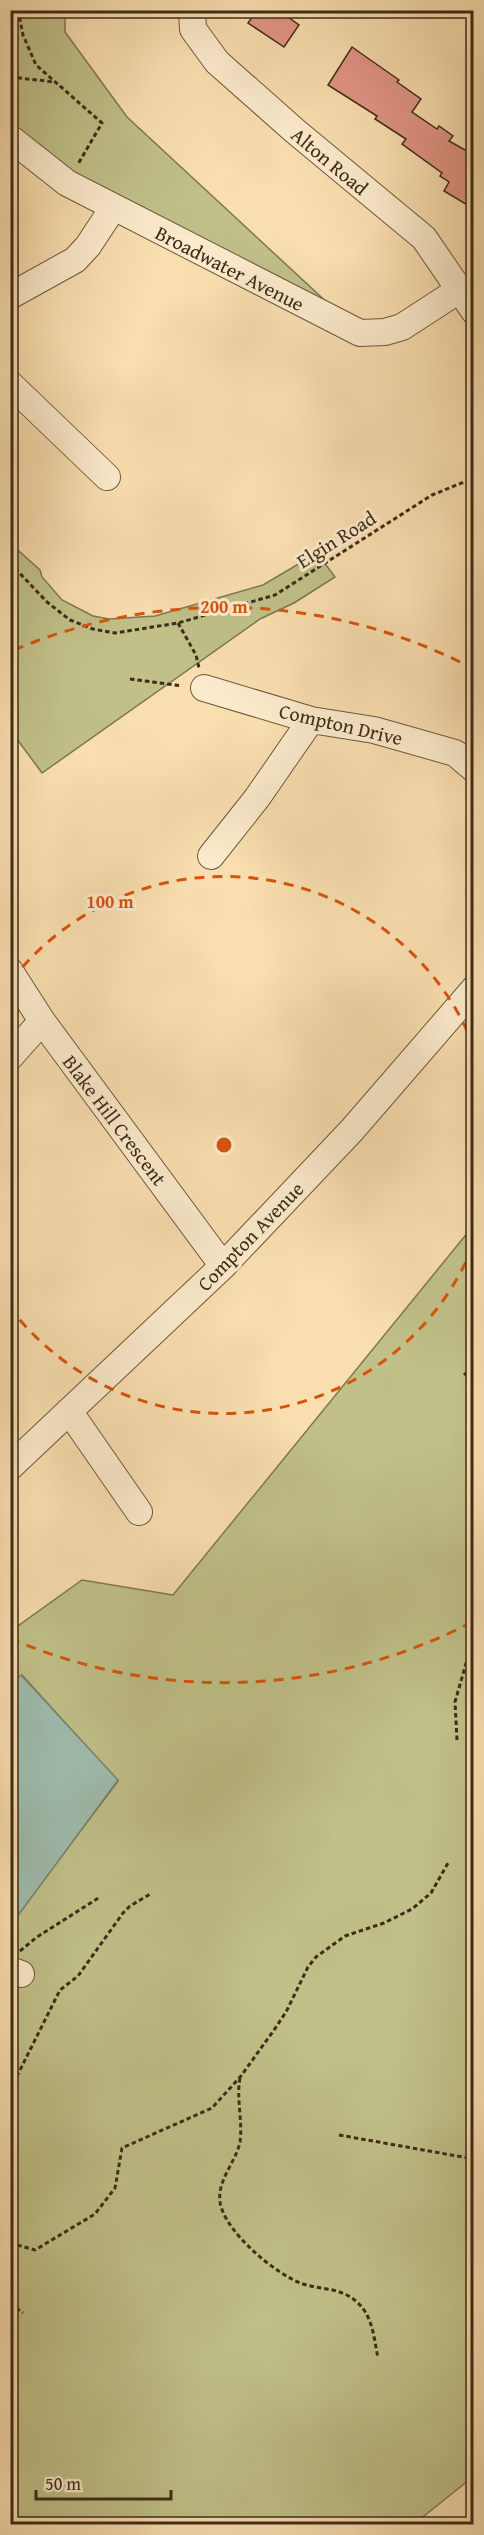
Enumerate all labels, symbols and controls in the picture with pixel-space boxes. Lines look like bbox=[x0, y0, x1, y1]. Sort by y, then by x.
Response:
street label: Alton Road bbox=[285, 120, 375, 202]
street label: Broadwater Avenue bbox=[151, 218, 309, 318]
street label: Elgin Road bbox=[291, 503, 382, 575]
text: 200 m bbox=[200, 593, 248, 620]
street label: Compton Drive bbox=[276, 696, 406, 752]
text: 100 m bbox=[86, 888, 134, 915]
street label: Blake Hill Crescent bbox=[56, 1049, 174, 1191]
centre of rings bbox=[214, 1135, 234, 1155]
street label: Compton Avenue bbox=[190, 1175, 310, 1297]
scale bar bbox=[36, 2463, 171, 2501]
text: 50 m bbox=[45, 2470, 81, 2497]

